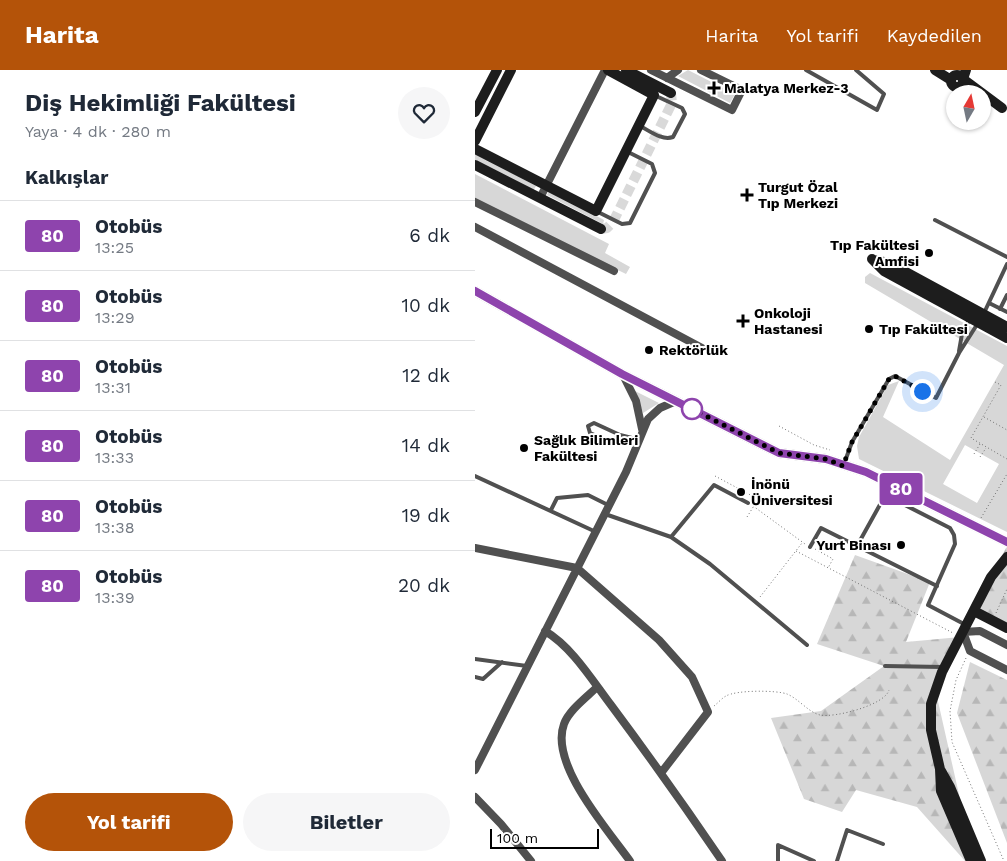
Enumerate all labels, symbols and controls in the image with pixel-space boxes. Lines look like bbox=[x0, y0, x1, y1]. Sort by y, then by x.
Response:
text: Harita bbox=[25, 21, 99, 49]
text: Harita bbox=[705, 25, 759, 46]
text: Yol tarifi bbox=[787, 25, 859, 46]
text: Kaydedilen bbox=[887, 25, 982, 46]
place label: Malatya Merkez-3 bbox=[724, 80, 849, 96]
marker: Malatya Merkez-3 bbox=[708, 82, 720, 94]
north arrow bbox=[946, 85, 991, 130]
map controls bbox=[946, 85, 991, 130]
button: heart bbox=[398, 87, 450, 139]
text: Diş Hekimliği Fakültesi bbox=[25, 89, 296, 117]
text: Yaya · 4 dk · 280 m bbox=[25, 122, 171, 141]
text: Kalkışlar bbox=[25, 166, 108, 189]
place label: Turgut Özal Tıp Merkezi bbox=[758, 179, 838, 211]
marker: Turgut Özal Tıp Merkezi bbox=[740, 188, 754, 202]
text: Otobüs bbox=[95, 215, 163, 238]
text: 6 dk bbox=[409, 224, 450, 247]
text: 80 bbox=[41, 225, 64, 246]
place label: Tıp Fakültesi Amfisi bbox=[830, 237, 919, 269]
text: 13:25 bbox=[95, 238, 134, 257]
marker: Tıp Fakültesi Amfisi bbox=[923, 247, 935, 259]
text: Otobüs bbox=[95, 285, 163, 308]
text: 10 dk bbox=[402, 294, 450, 317]
text: 80 bbox=[41, 295, 64, 316]
place label: Onkoloji Hastanesi bbox=[754, 305, 823, 337]
text: 13:29 bbox=[95, 308, 135, 327]
marker: Onkoloji Hastanesi bbox=[736, 314, 750, 328]
place label: Tıp Fakültesi bbox=[879, 321, 968, 337]
marker: Tıp Fakültesi bbox=[863, 323, 875, 335]
place label: Rektörlük bbox=[659, 342, 728, 358]
marker: Rektörlük bbox=[643, 344, 655, 356]
text: Otobüs bbox=[95, 355, 163, 378]
text: 12 dk bbox=[402, 364, 450, 387]
text: 80 bbox=[41, 365, 64, 386]
text: 13:31 bbox=[95, 378, 131, 397]
your location bbox=[910, 379, 935, 404]
unlabelled marker bbox=[681, 398, 703, 420]
text: Otobüs bbox=[95, 425, 163, 448]
place label: Sağlık Bilimleri Fakültesi bbox=[534, 432, 638, 464]
text: 14 dk bbox=[402, 434, 450, 457]
text: 80 bbox=[41, 435, 64, 456]
marker: Sağlık Bilimleri Fakültesi bbox=[518, 442, 530, 454]
text: 13:33 bbox=[95, 448, 134, 467]
line badge: 80 bbox=[879, 473, 923, 505]
place label: İnönü Üniversitesi bbox=[751, 476, 833, 508]
text: 80 bbox=[890, 478, 912, 499]
marker: İnönü Üniversitesi bbox=[735, 486, 747, 498]
text: Otobüs bbox=[95, 495, 163, 518]
text: 19 dk bbox=[402, 504, 450, 527]
text: 80 bbox=[41, 505, 64, 526]
text: 13:38 bbox=[95, 518, 135, 537]
place label: Yurt Binası bbox=[816, 537, 891, 553]
marker: Yurt Binası bbox=[895, 539, 907, 551]
text: Otobüs bbox=[95, 565, 163, 588]
text: 20 dk bbox=[398, 574, 450, 597]
text: 80 bbox=[41, 575, 64, 596]
text: 13:39 bbox=[95, 588, 135, 607]
button: Yol tarifi bbox=[25, 793, 233, 851]
button: Biletler bbox=[243, 793, 450, 851]
scale bar bbox=[490, 826, 599, 849]
text: 100 m bbox=[497, 830, 538, 846]

